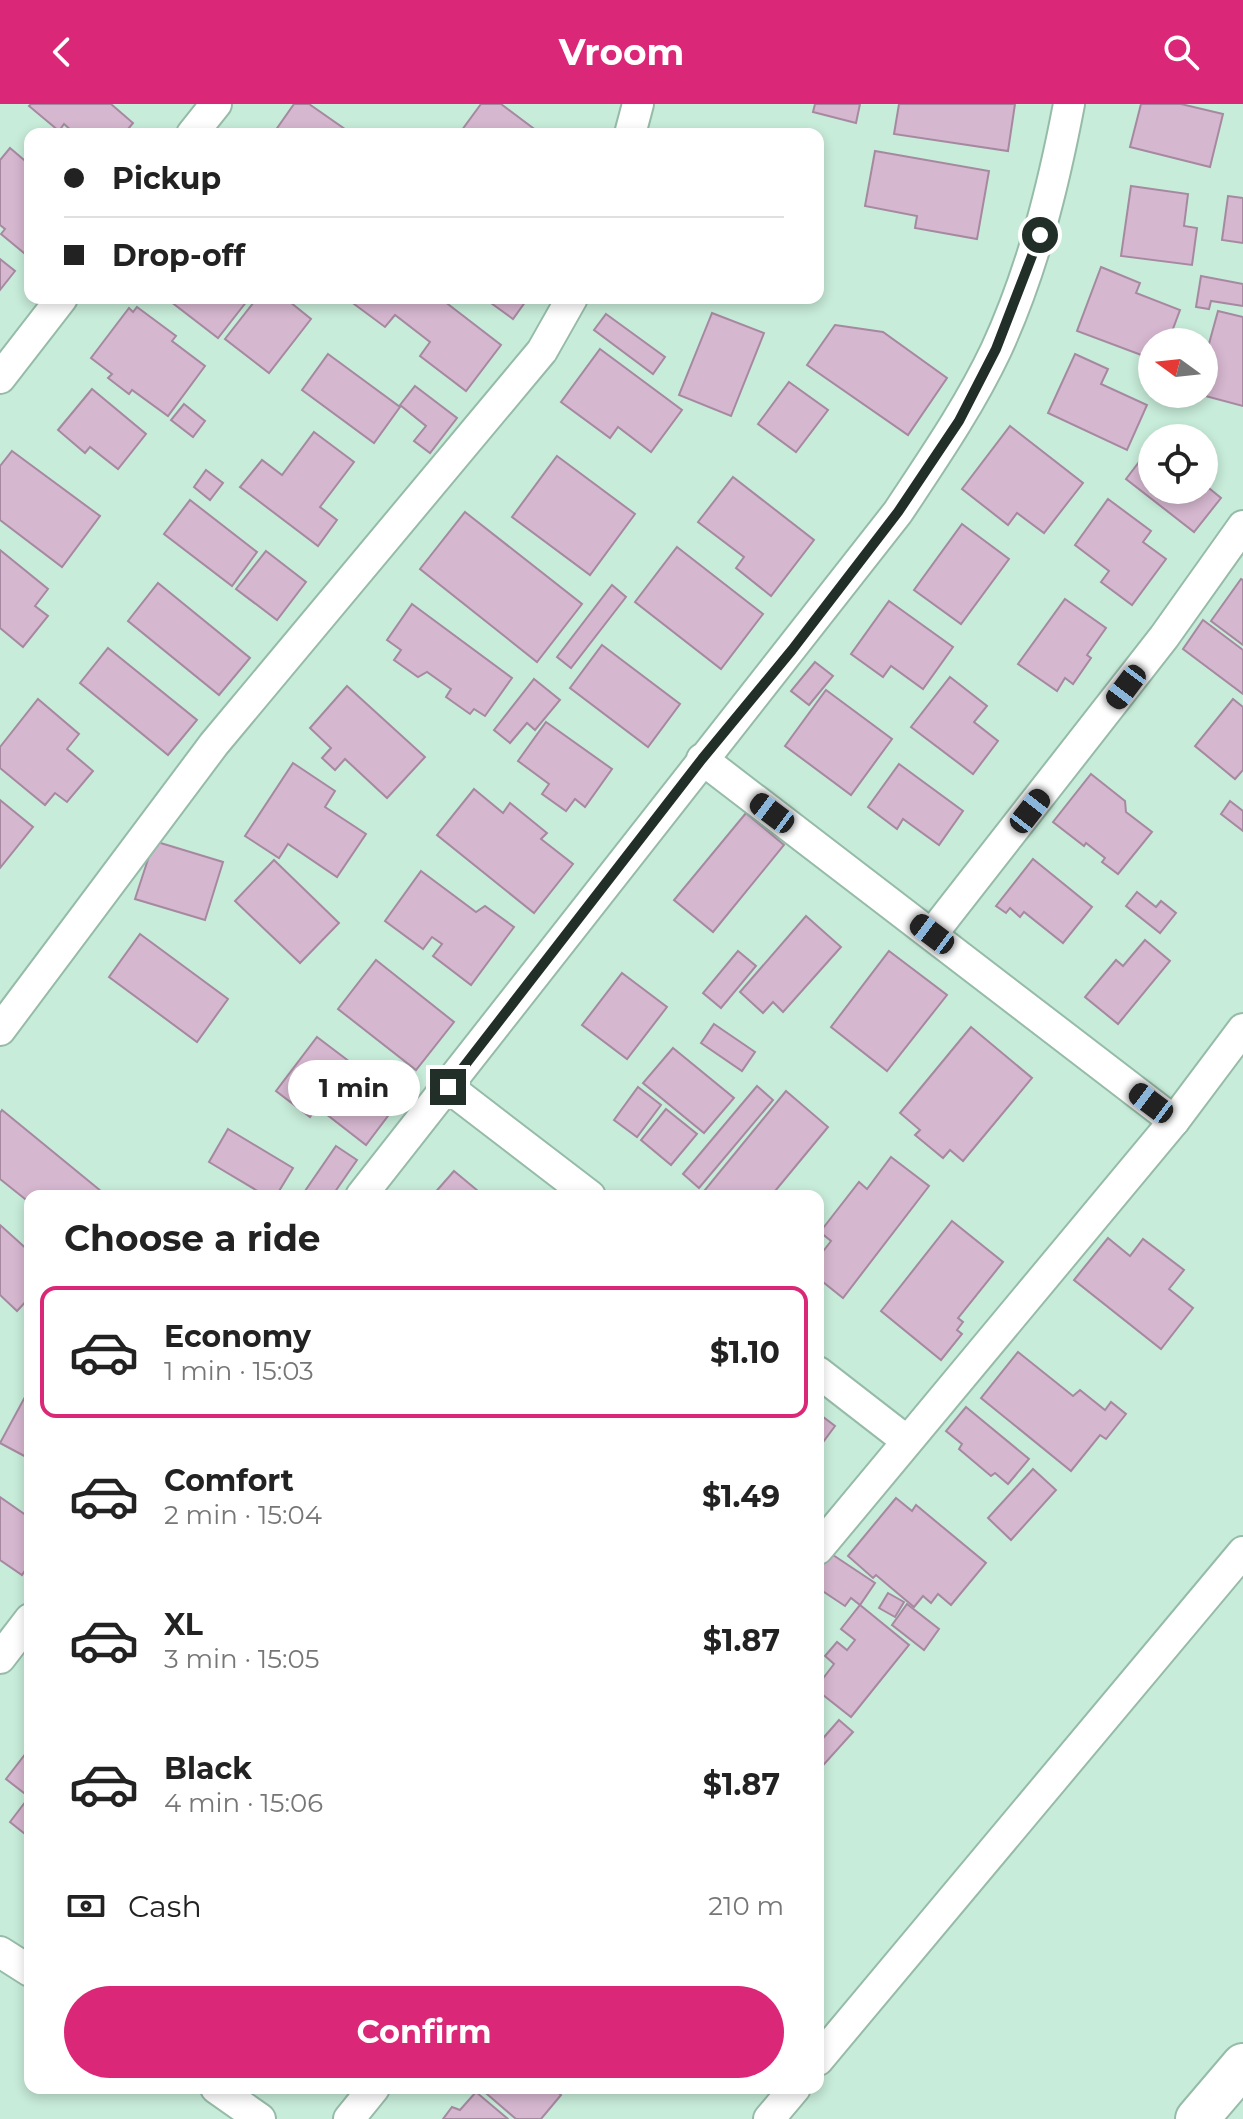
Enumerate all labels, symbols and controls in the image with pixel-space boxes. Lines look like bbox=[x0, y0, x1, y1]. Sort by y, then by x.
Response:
icon: back bbox=[40, 30, 84, 74]
text: Vroom bbox=[559, 30, 684, 74]
icon: search bbox=[1159, 30, 1203, 74]
text: Pickup bbox=[112, 160, 221, 197]
route start bbox=[1022, 217, 1058, 253]
text: Drop-off bbox=[112, 237, 245, 274]
north arrow bbox=[1138, 328, 1218, 408]
map controls bbox=[1138, 328, 1218, 504]
button: locate bbox=[1138, 424, 1218, 504]
car bbox=[1102, 661, 1150, 713]
car bbox=[1006, 785, 1054, 837]
car bbox=[746, 789, 798, 837]
car bbox=[906, 910, 958, 958]
callout: 1 min bbox=[288, 1059, 420, 1115]
route end bbox=[430, 1069, 466, 1105]
text: 1 min bbox=[319, 1072, 389, 1104]
car bbox=[1125, 1079, 1177, 1127]
text: Choose a ride bbox=[64, 1216, 321, 1260]
icon: car bbox=[68, 1316, 140, 1388]
text: Economy bbox=[164, 1318, 311, 1355]
text: $1.10 bbox=[710, 1334, 780, 1371]
text: 1 min · 15:03 bbox=[164, 1355, 314, 1387]
icon: car bbox=[68, 1460, 140, 1532]
text: Comfort bbox=[164, 1462, 294, 1499]
text: $1.49 bbox=[702, 1478, 780, 1515]
text: 2 min · 15:04 bbox=[164, 1499, 322, 1531]
icon: car bbox=[68, 1604, 140, 1676]
text: XL bbox=[164, 1606, 203, 1643]
text: $1.87 bbox=[703, 1622, 780, 1659]
text: 3 min · 15:05 bbox=[164, 1643, 319, 1675]
icon: car bbox=[68, 1748, 140, 1820]
text: Black bbox=[164, 1750, 252, 1787]
text: $1.87 bbox=[703, 1766, 780, 1803]
text: 4 min · 15:06 bbox=[164, 1787, 323, 1819]
icon: cash bbox=[64, 1884, 108, 1928]
text: Cash bbox=[128, 1888, 202, 1925]
text: 210 m bbox=[708, 1890, 784, 1922]
button: Confirm bbox=[64, 1986, 784, 2078]

